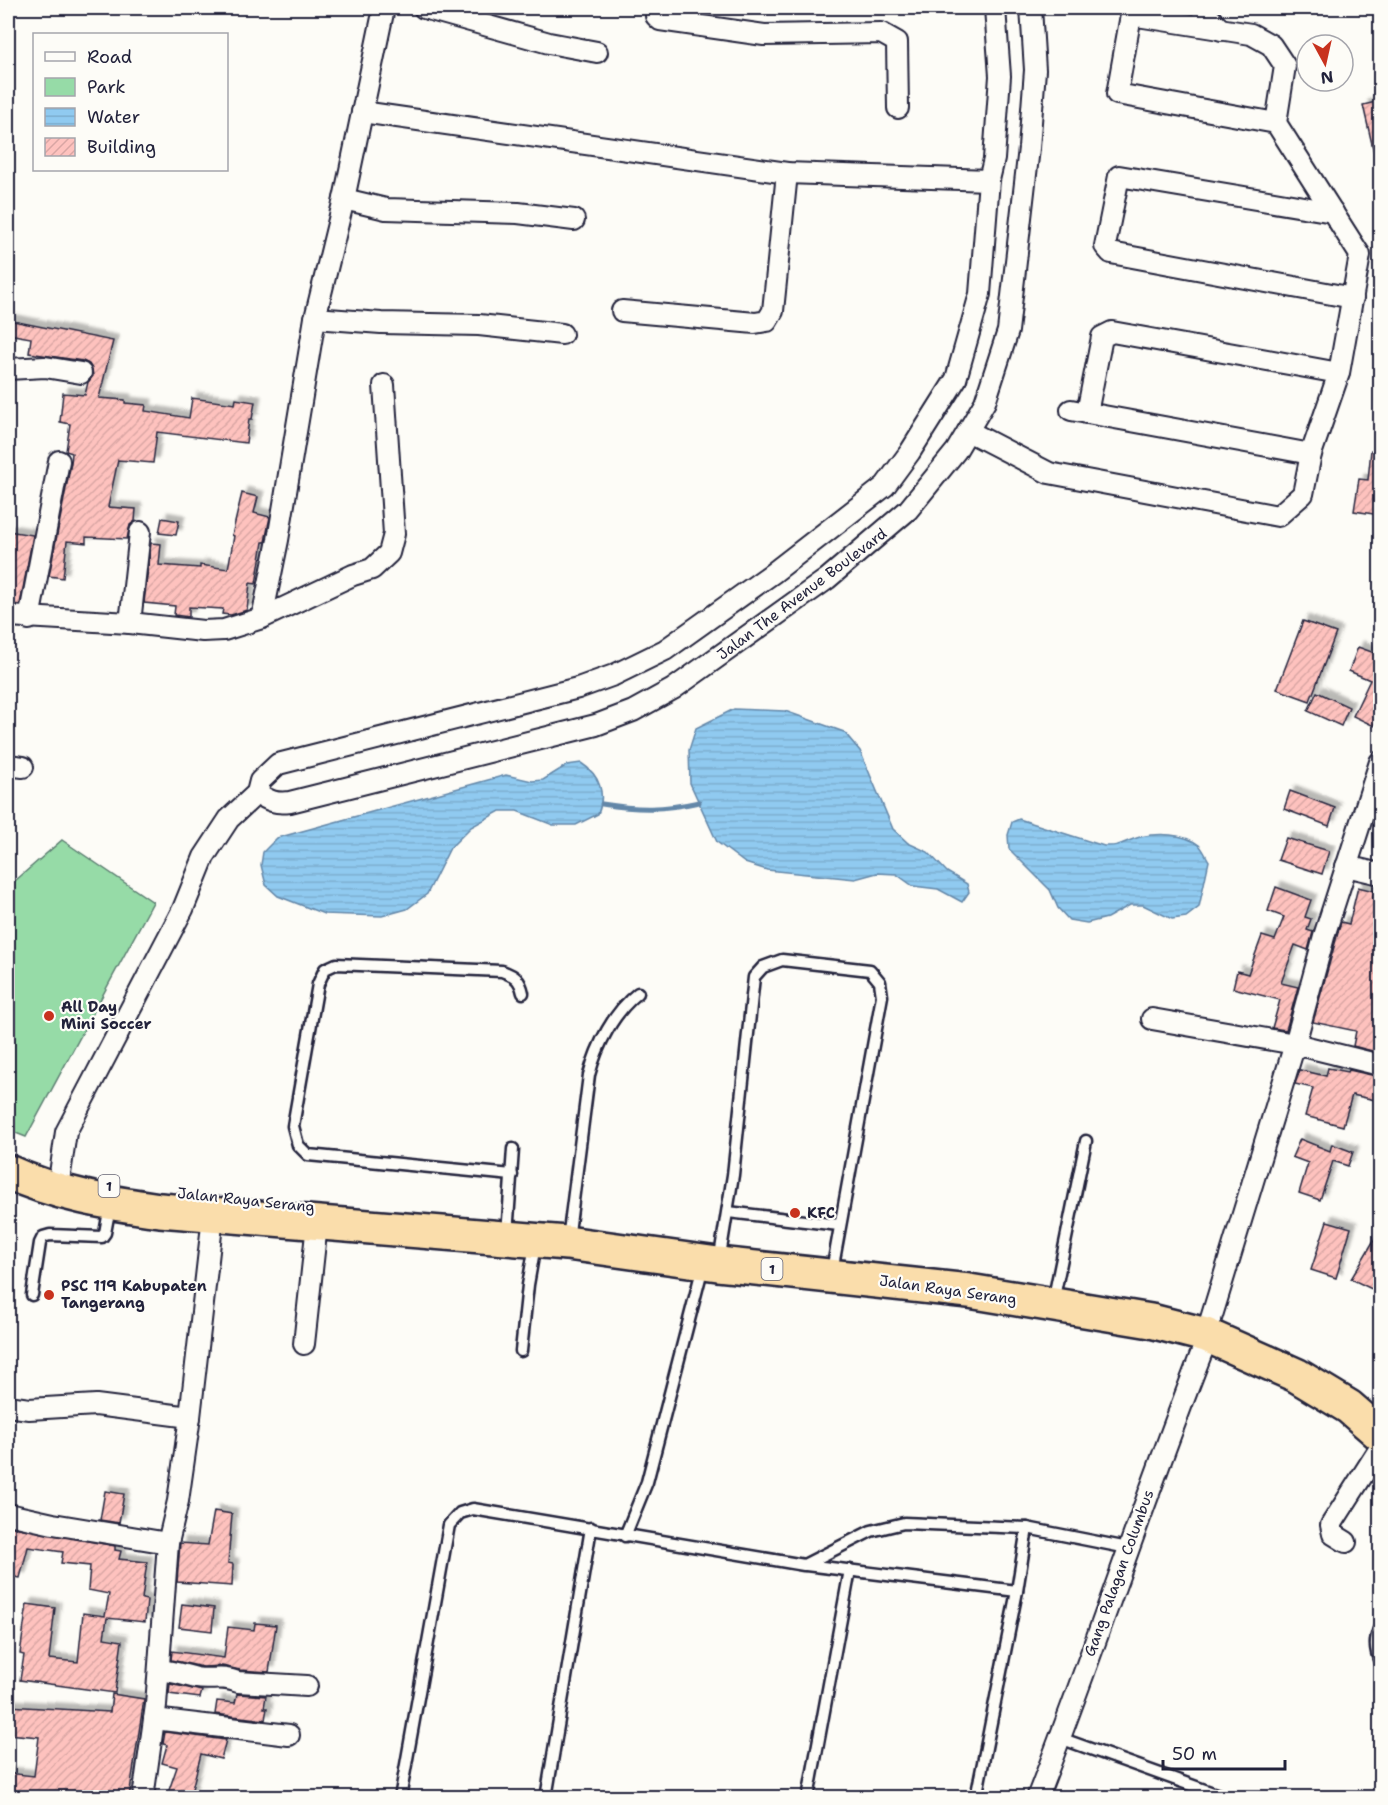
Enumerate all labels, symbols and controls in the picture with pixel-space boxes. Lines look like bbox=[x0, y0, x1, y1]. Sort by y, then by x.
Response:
legend bbox=[33, 33, 228, 171]
north arrow bbox=[1295, 33, 1355, 93]
text: Road bbox=[87, 45, 132, 69]
text: N bbox=[1319, 66, 1335, 89]
text: Park bbox=[87, 75, 126, 99]
text: Water bbox=[87, 105, 140, 129]
text: Building bbox=[87, 135, 156, 159]
street label: Jalan The Avenue Boulevard bbox=[713, 523, 891, 664]
place label: All Day Mini Soccer bbox=[61, 997, 151, 1034]
marker: All Day Mini Soccer bbox=[42, 1009, 56, 1023]
road number: 1 bbox=[98, 1175, 120, 1197]
street label: Jalan Raya Serang bbox=[176, 1183, 316, 1217]
place label: KFC bbox=[807, 1203, 835, 1223]
marker: KFC bbox=[788, 1206, 802, 1220]
road number: 1 bbox=[762, 1258, 782, 1280]
street label: Jalan Raya Serang bbox=[878, 1270, 1018, 1310]
place label: PSC 119 Kabupaten Tangerang bbox=[61, 1276, 207, 1313]
marker: PSC 119 Kabupaten Tangerang bbox=[42, 1288, 56, 1302]
street label: Gang Palagan Columbus bbox=[1079, 1487, 1159, 1659]
scale bar bbox=[1163, 1733, 1284, 1771]
text: 50 m bbox=[1172, 1742, 1217, 1766]

